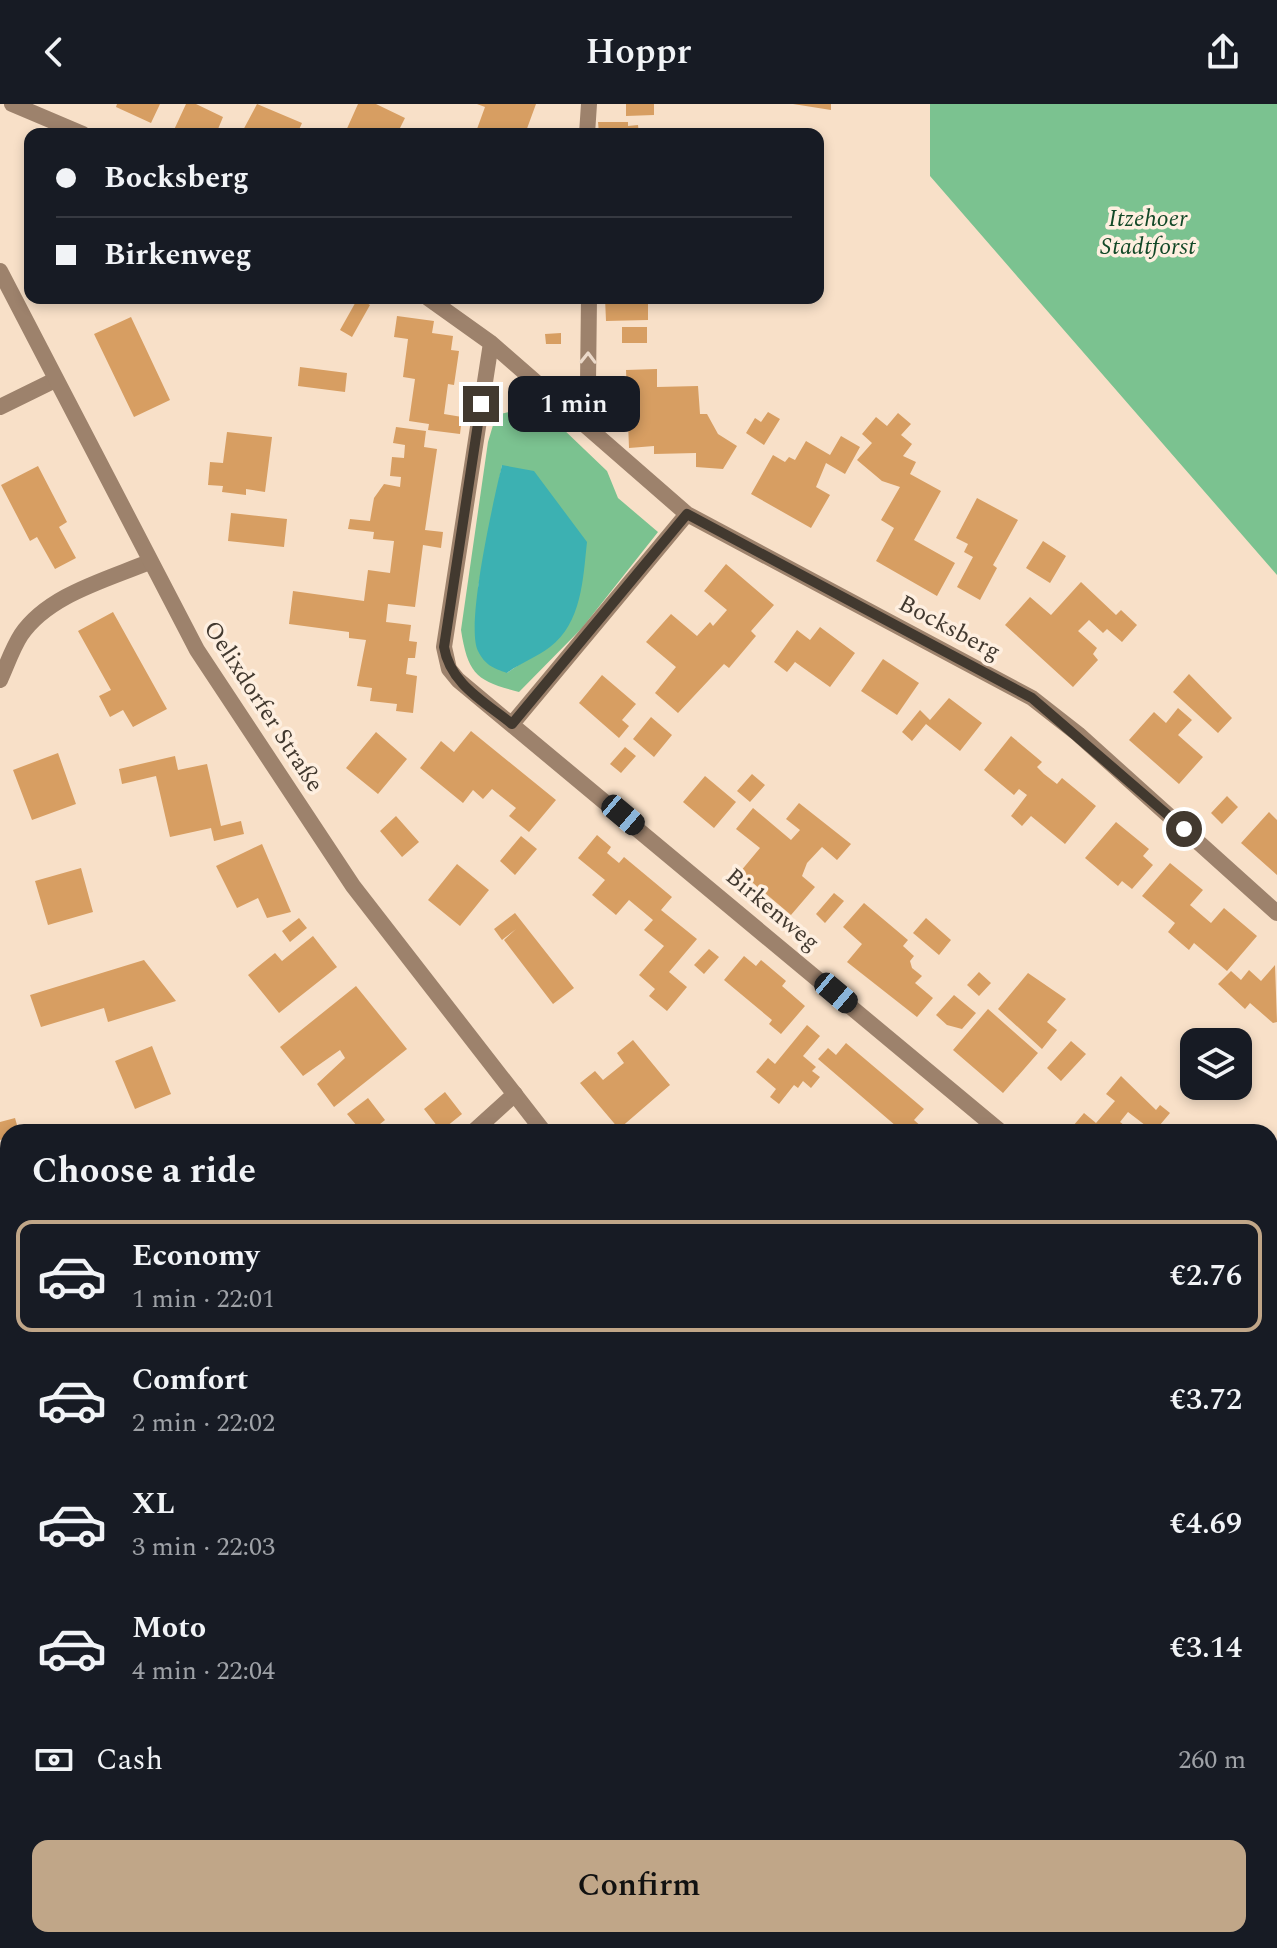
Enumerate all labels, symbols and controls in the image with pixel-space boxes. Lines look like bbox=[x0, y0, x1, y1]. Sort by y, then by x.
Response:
text: Hoppr bbox=[586, 25, 691, 80]
icon: back bbox=[32, 30, 76, 74]
icon: share bbox=[1201, 30, 1245, 74]
text: Bocksberg bbox=[104, 155, 249, 201]
park label: Itzehoer Stadtforst bbox=[1100, 201, 1196, 265]
text: Birkenweg bbox=[104, 232, 252, 278]
one-way arrow bbox=[579, 351, 597, 364]
callout: 1 min bbox=[509, 376, 641, 432]
text: 1 min bbox=[540, 384, 608, 424]
route end bbox=[463, 386, 499, 422]
street label: Bocksberg bbox=[892, 586, 1007, 670]
street label: Oelixdorfer Straße bbox=[194, 614, 332, 799]
car bbox=[597, 790, 649, 840]
route start bbox=[1166, 811, 1202, 847]
street label: Birkenweg bbox=[717, 859, 828, 960]
car bbox=[810, 968, 862, 1018]
map controls bbox=[1180, 1028, 1252, 1100]
button: layers bbox=[1180, 1028, 1252, 1100]
text: Choose a ride bbox=[32, 1144, 256, 1199]
text: Economy bbox=[132, 1233, 259, 1279]
icon: car bbox=[36, 1240, 108, 1312]
text: €2.76 bbox=[1170, 1253, 1242, 1299]
text: 1 min · 22:01 bbox=[132, 1279, 275, 1319]
text: Comfort bbox=[132, 1357, 248, 1403]
icon: car bbox=[36, 1364, 108, 1436]
text: €3.72 bbox=[1170, 1377, 1242, 1423]
text: 2 min · 22:02 bbox=[132, 1403, 275, 1443]
text: XL bbox=[132, 1481, 175, 1527]
icon: car bbox=[36, 1488, 108, 1560]
text: €4.69 bbox=[1170, 1501, 1242, 1547]
text: 3 min · 22:03 bbox=[132, 1527, 275, 1567]
text: Moto bbox=[132, 1605, 206, 1651]
icon: car bbox=[36, 1612, 108, 1684]
text: €3.14 bbox=[1170, 1625, 1242, 1671]
text: 4 min · 22:04 bbox=[132, 1651, 275, 1691]
text: Cash bbox=[96, 1737, 163, 1783]
icon: cash bbox=[32, 1738, 76, 1782]
text: 260 m bbox=[1178, 1740, 1246, 1780]
button: Confirm bbox=[32, 1840, 1246, 1932]

